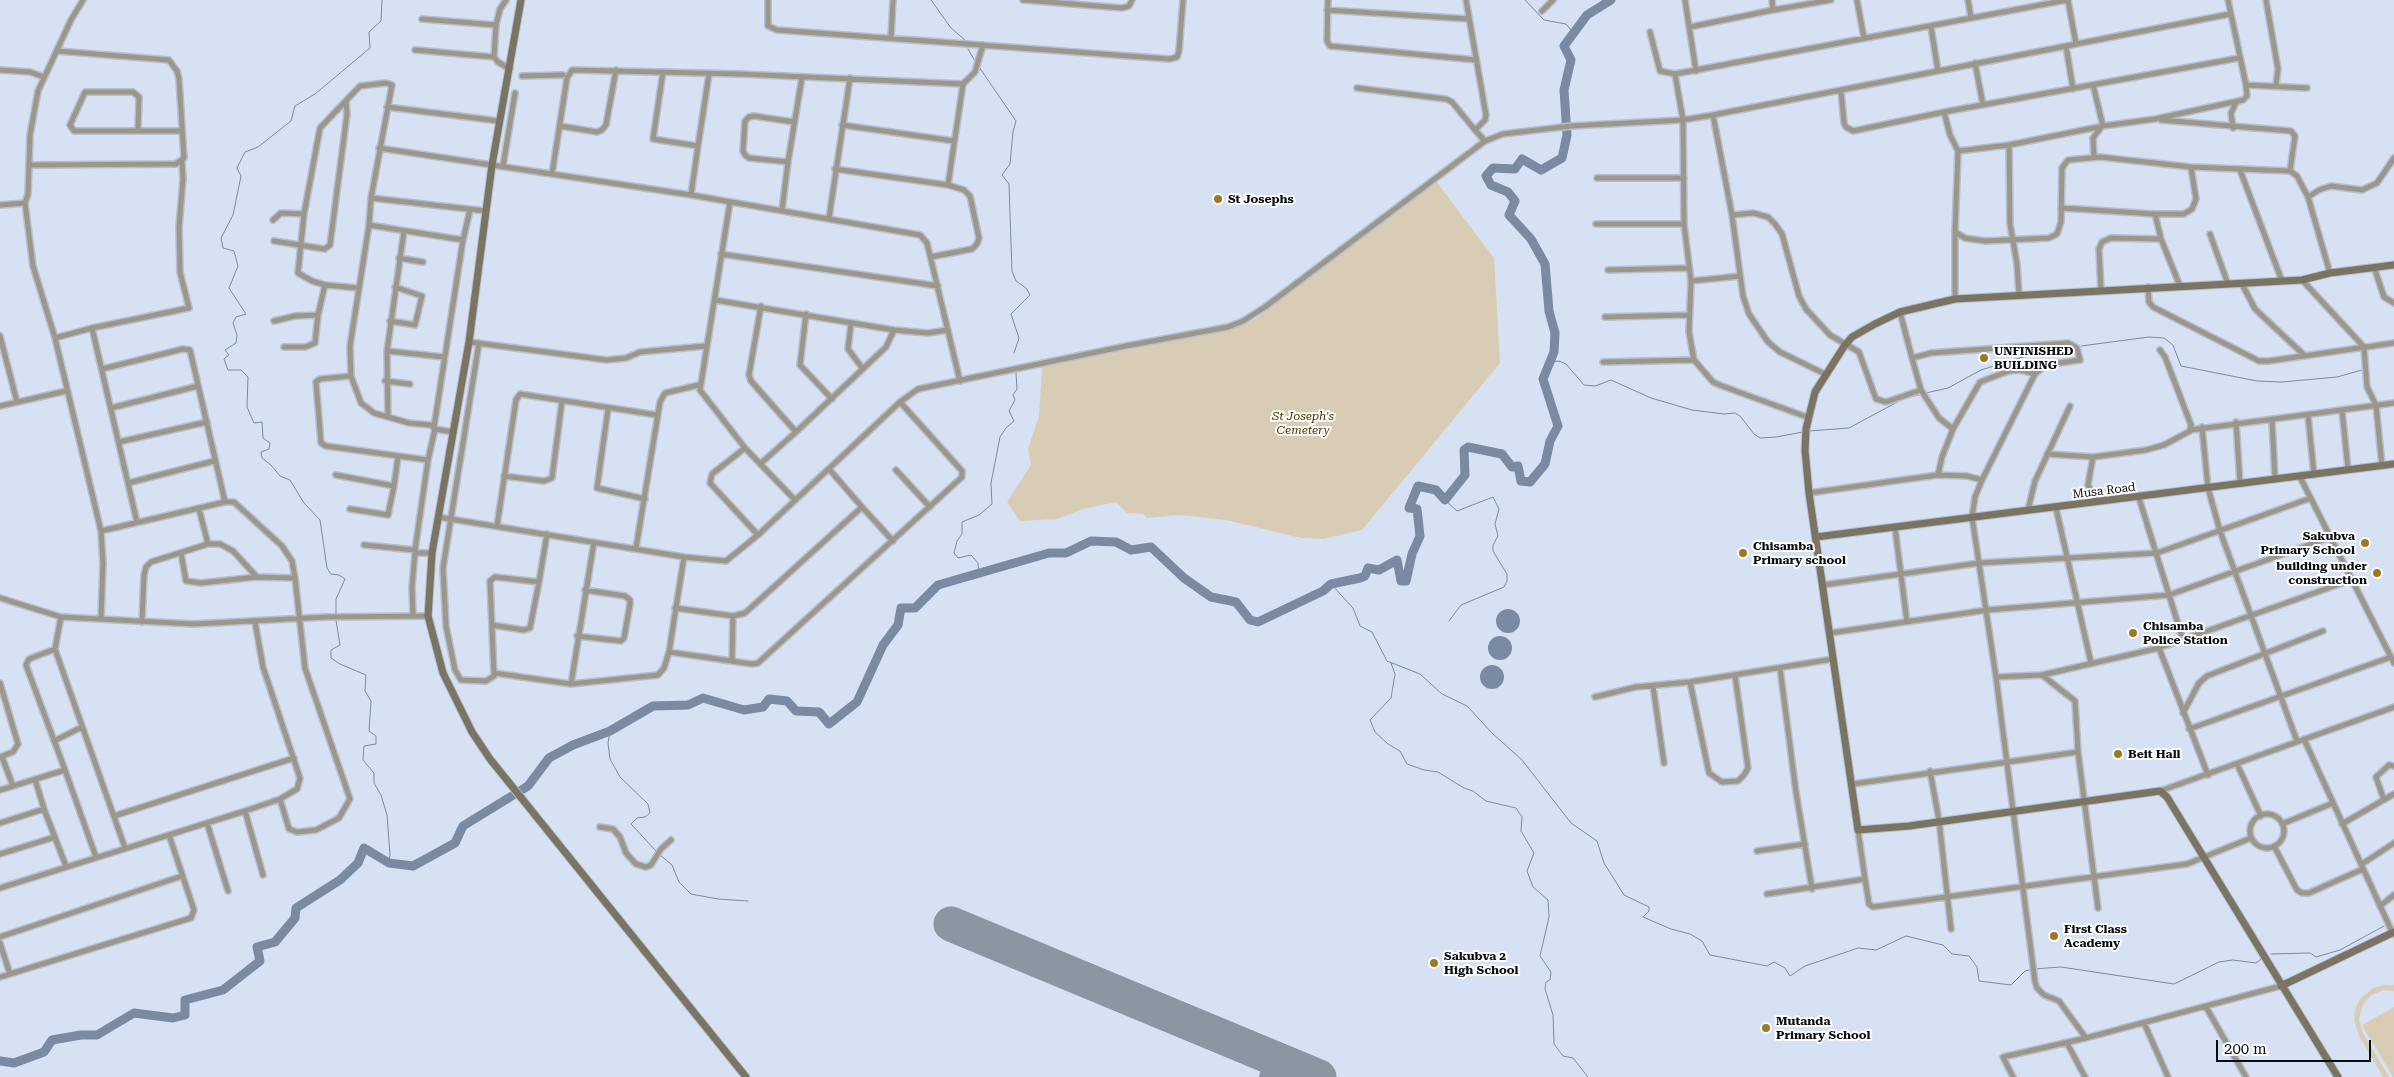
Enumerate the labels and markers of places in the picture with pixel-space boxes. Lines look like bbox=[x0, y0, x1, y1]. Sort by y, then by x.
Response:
place label: St Josephs bbox=[1228, 192, 1294, 206]
marker: St Josephs bbox=[1212, 193, 1224, 205]
place label: UNFINISHED BUILDING bbox=[1994, 344, 2073, 372]
marker: UNFINISHED BUILDING bbox=[1978, 352, 1990, 364]
place label: Sakubva Primary School bbox=[2260, 529, 2355, 557]
marker: Sakubva Primary School bbox=[2359, 537, 2371, 549]
place label: Chisamba Primary school bbox=[1753, 539, 1846, 567]
marker: Chisamba Primary school bbox=[1737, 547, 1749, 559]
place label: building under construction bbox=[2276, 559, 2367, 587]
marker: building under construction bbox=[2371, 567, 2383, 579]
place label: Chisamba Police Station bbox=[2143, 619, 2228, 647]
marker: Chisamba Police Station bbox=[2127, 627, 2139, 639]
place label: Beit Hall bbox=[2128, 747, 2181, 761]
marker: Beit Hall bbox=[2112, 748, 2124, 760]
place label: First Class Academy bbox=[2064, 922, 2127, 950]
marker: First Class Academy bbox=[2048, 930, 2060, 942]
place label: Sakubva 2 High School bbox=[1444, 949, 1519, 977]
marker: Sakubva 2 High School bbox=[1428, 957, 1440, 969]
place label: Mutanda Primary School bbox=[1776, 1014, 1871, 1042]
marker: Mutanda Primary School bbox=[1760, 1022, 1772, 1034]

